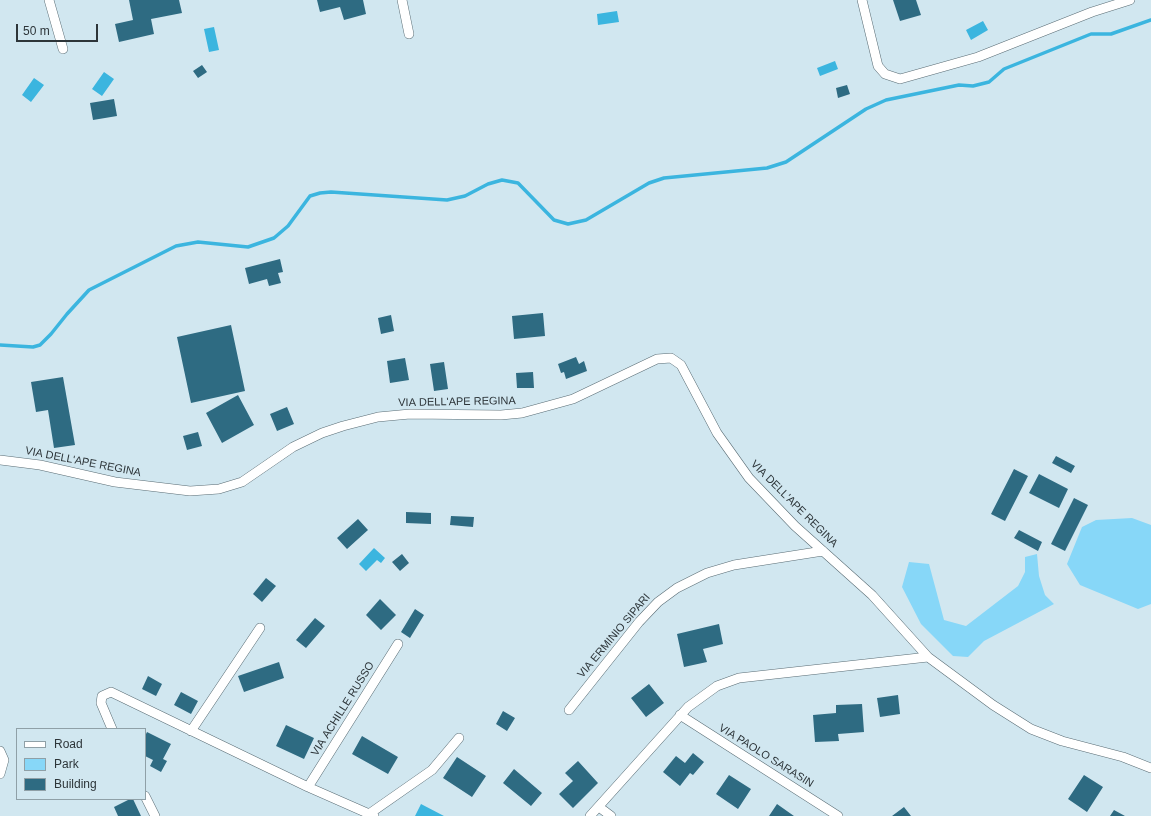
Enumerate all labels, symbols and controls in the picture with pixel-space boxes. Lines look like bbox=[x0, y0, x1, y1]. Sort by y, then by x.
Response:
scale bar bbox=[18, 16, 100, 42]
text: 50 m bbox=[23, 24, 50, 38]
street label: VIA DELL'APE REGINA bbox=[398, 394, 516, 410]
street label: VIA DELL'APE REGINA bbox=[24, 444, 142, 480]
street label: VIA DELL'APE REGINA bbox=[748, 458, 840, 550]
street label: VIA ERMINIO SIPARI bbox=[575, 591, 653, 681]
street label: VIA ACHILLE RUSSO bbox=[309, 659, 377, 759]
street label: VIA PAOLO SARASIN bbox=[716, 721, 816, 791]
legend bbox=[16, 728, 146, 800]
text: Road bbox=[54, 737, 83, 751]
text: Park bbox=[54, 757, 79, 771]
text: Building bbox=[54, 777, 97, 791]

